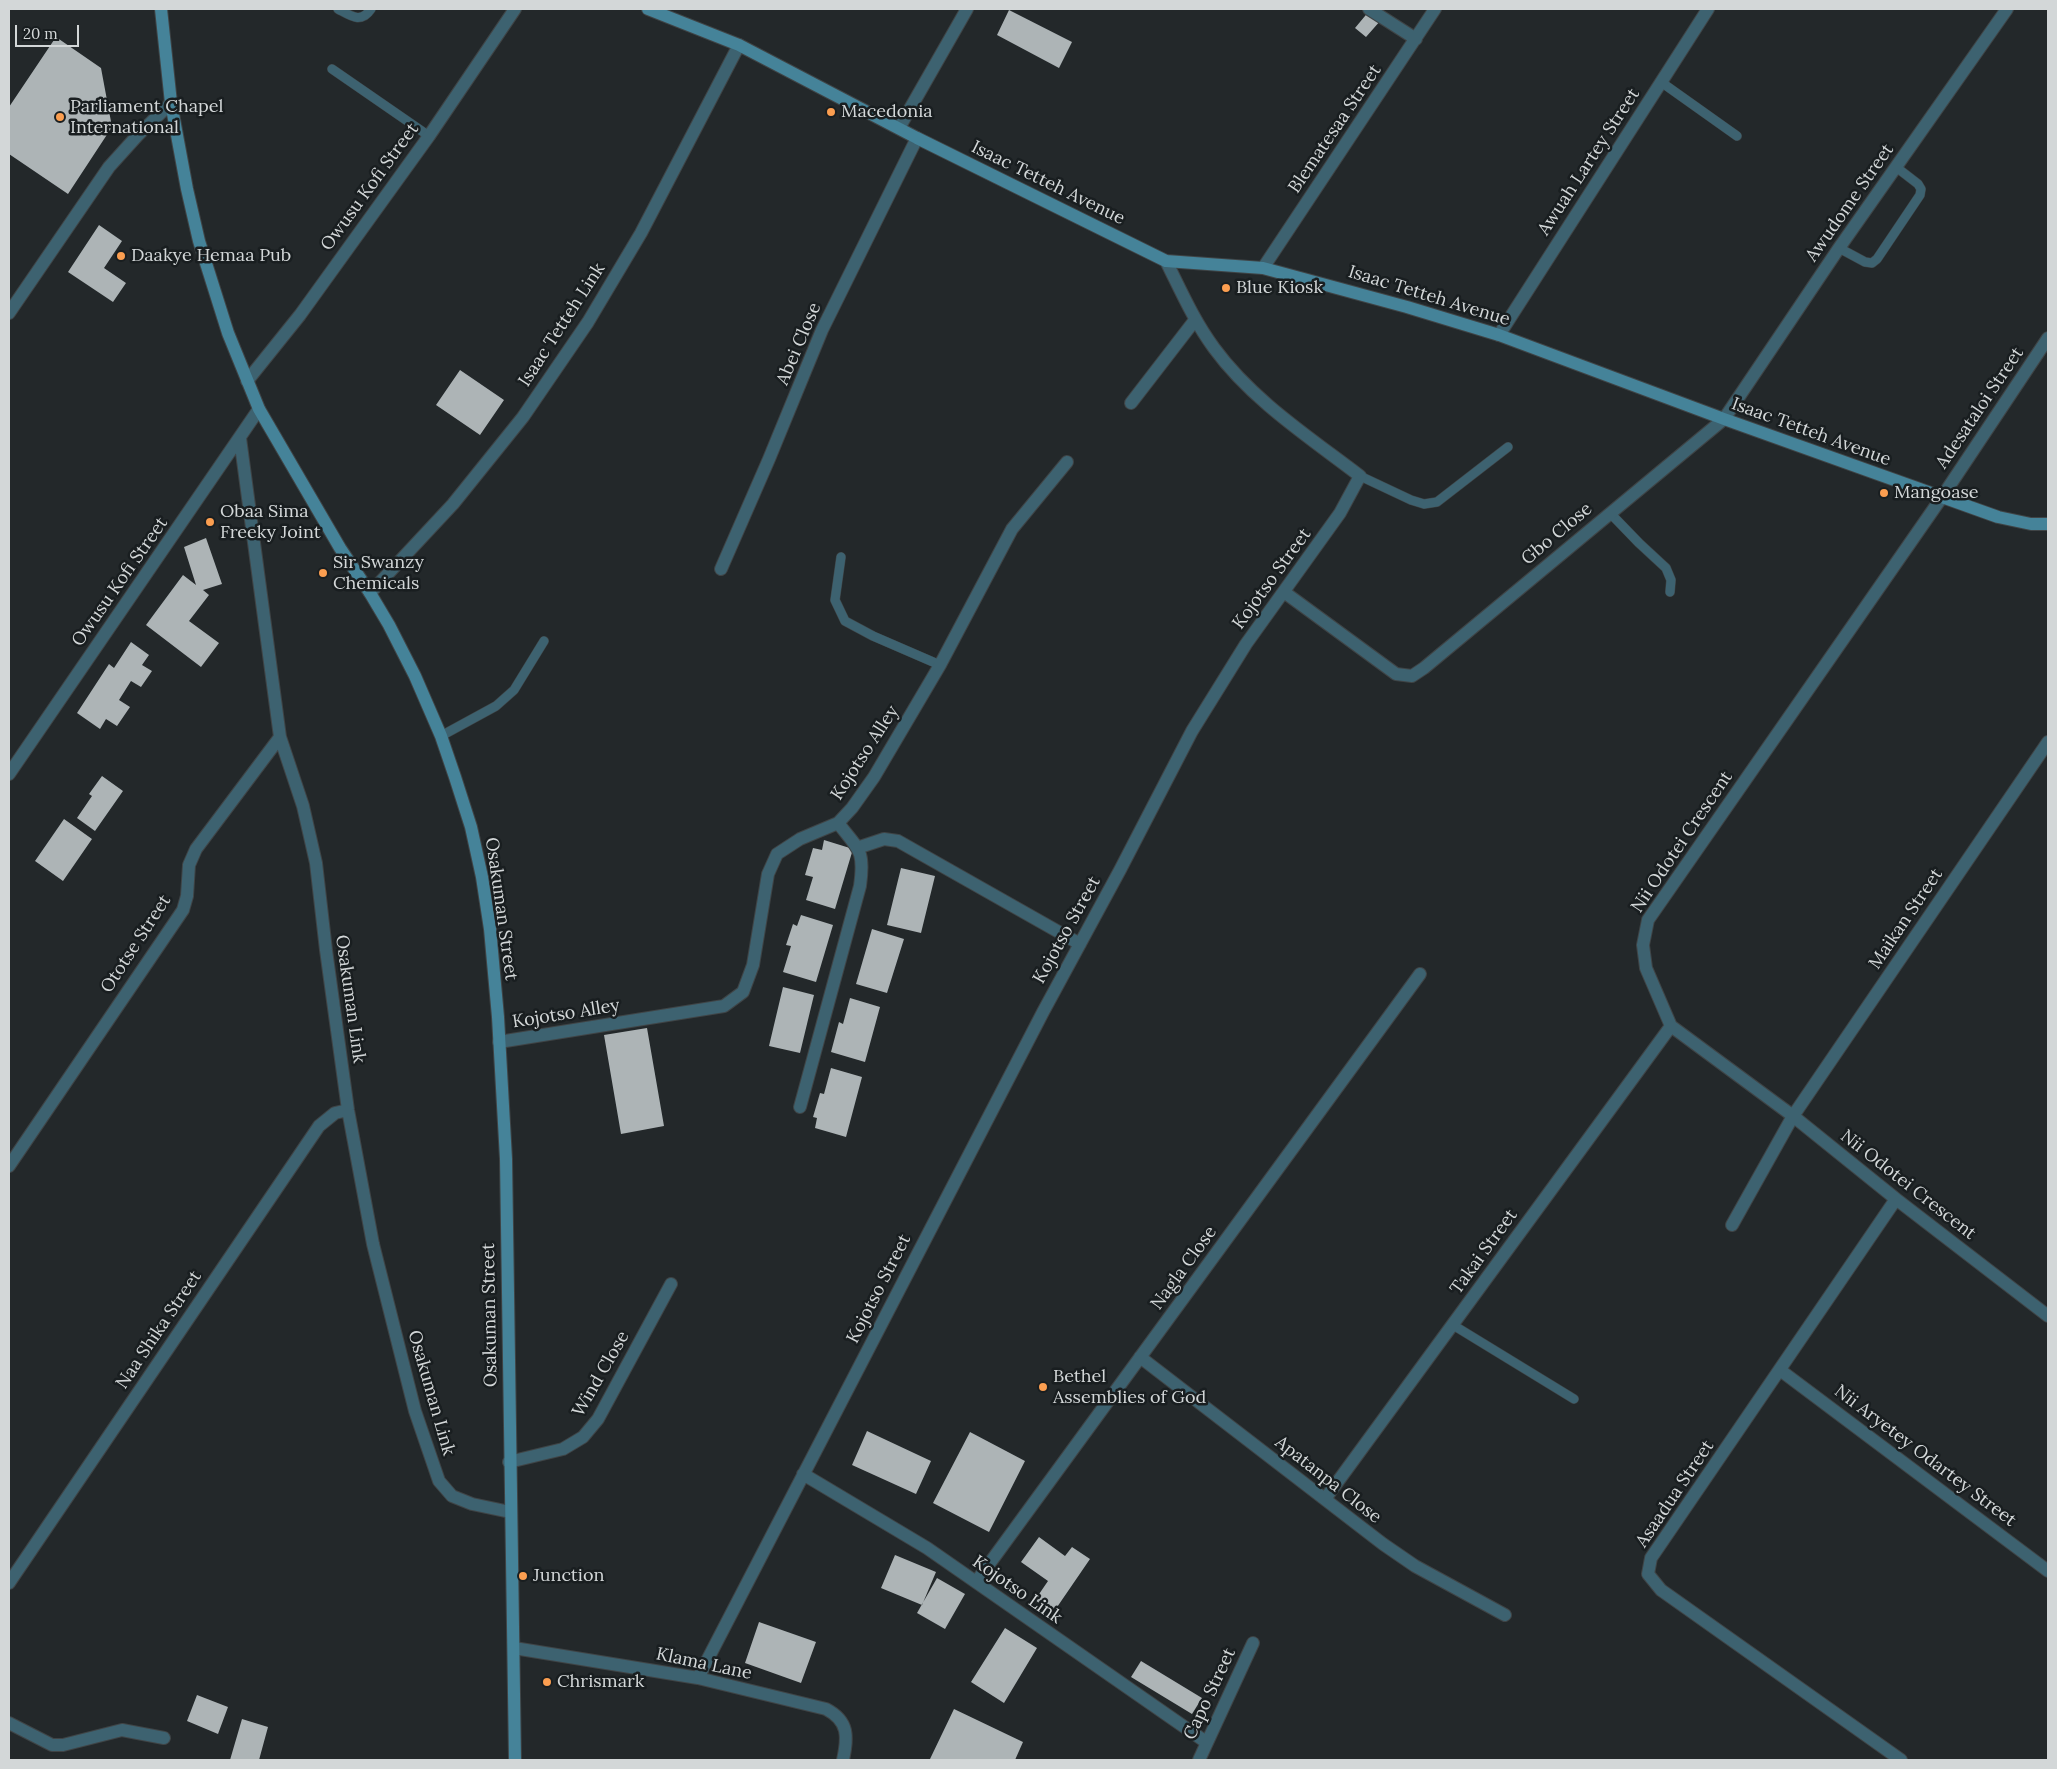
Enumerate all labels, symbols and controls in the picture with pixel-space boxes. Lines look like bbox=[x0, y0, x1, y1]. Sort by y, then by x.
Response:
scale bar bbox=[18, 15, 81, 47]
text: 20 m bbox=[23, 24, 58, 43]
street label: Blematesaa Street bbox=[1284, 61, 1386, 197]
street label: Awuah Lartey Street bbox=[1533, 85, 1645, 239]
place label: Parliament Chapel International bbox=[70, 96, 223, 138]
place label: Macedonia bbox=[841, 101, 933, 123]
marker: Macedonia bbox=[825, 106, 837, 118]
marker: Parliament Chapel International bbox=[54, 111, 66, 123]
street label: Owusu Kofi Street bbox=[316, 119, 424, 255]
street label: Isaac Tetteh Avenue bbox=[968, 137, 1128, 229]
street label: Awudome Street bbox=[1801, 140, 1899, 266]
place label: Daakye Hemaa Pub bbox=[131, 245, 291, 267]
marker: Daakye Hemaa Pub bbox=[115, 250, 127, 262]
street label: Isaac Tetteh Link bbox=[514, 259, 610, 391]
street label: Isaac Tetteh Avenue bbox=[1346, 261, 1512, 331]
place label: Blue Kiosk bbox=[1236, 277, 1323, 299]
marker: Blue Kiosk bbox=[1220, 282, 1232, 294]
street label: Abei Close bbox=[772, 300, 826, 388]
street label: Adesataloi Street bbox=[1931, 343, 2029, 473]
street label: Isaac Tetteh Avenue bbox=[1728, 393, 1894, 471]
place label: Mangoase bbox=[1894, 482, 1979, 504]
marker: Mangoase bbox=[1878, 487, 1890, 499]
street label: Gbo Close bbox=[1517, 498, 1597, 570]
place label: Obaa Sima Freeky Joint bbox=[220, 501, 321, 544]
street label: Owusu Kofi Street bbox=[67, 513, 173, 651]
marker: Obaa Sima Freeky Joint bbox=[204, 516, 216, 528]
street label: Kojotso Street bbox=[1228, 524, 1316, 634]
place label: Sir Swanzy Chemicals bbox=[333, 552, 424, 594]
marker: Sir Swanzy Chemicals bbox=[317, 567, 329, 579]
street label: Kojotso Alley bbox=[826, 702, 904, 804]
street label: Nii Odotei Crescent bbox=[1627, 767, 1737, 917]
street label: Osakuman Street bbox=[480, 836, 522, 982]
street label: Maikan Street bbox=[1864, 865, 1948, 973]
street label: Kojotso Street bbox=[1029, 873, 1105, 987]
street label: Ototse Street bbox=[96, 891, 176, 997]
street label: Osakuman Link bbox=[330, 933, 370, 1065]
street label: Kojotso Alley bbox=[511, 995, 621, 1033]
street label: Nii Odotei Crescent bbox=[1836, 1125, 1980, 1245]
street label: Takai Street bbox=[1446, 1205, 1522, 1299]
street label: Nagla Close bbox=[1146, 1222, 1222, 1314]
street label: Kojotso Street bbox=[842, 1231, 916, 1347]
street label: Osakuman Street bbox=[478, 1243, 502, 1387]
street label: Naa Shika Street bbox=[112, 1267, 206, 1393]
street label: Wind Close bbox=[568, 1327, 634, 1421]
street label: Osakuman Link bbox=[403, 1328, 459, 1458]
place label: Bethel Assemblies of God bbox=[1053, 1366, 1206, 1408]
marker: Bethel Assemblies of God bbox=[1037, 1381, 1049, 1393]
street label: Nii Aryetey Odartey Street bbox=[1830, 1381, 2020, 1531]
street label: Apatanpa Close bbox=[1270, 1432, 1386, 1528]
street label: Asaadua Street bbox=[1631, 1436, 1719, 1552]
street label: Kojotso Link bbox=[968, 1551, 1066, 1629]
place label: Junction bbox=[533, 1565, 604, 1587]
marker: Junction bbox=[517, 1570, 529, 1582]
street label: Klama Lane bbox=[654, 1643, 754, 1685]
street label: Capo Street bbox=[1179, 1645, 1241, 1743]
place label: Chrismark bbox=[557, 1671, 644, 1693]
marker: Chrismark bbox=[541, 1676, 553, 1688]

